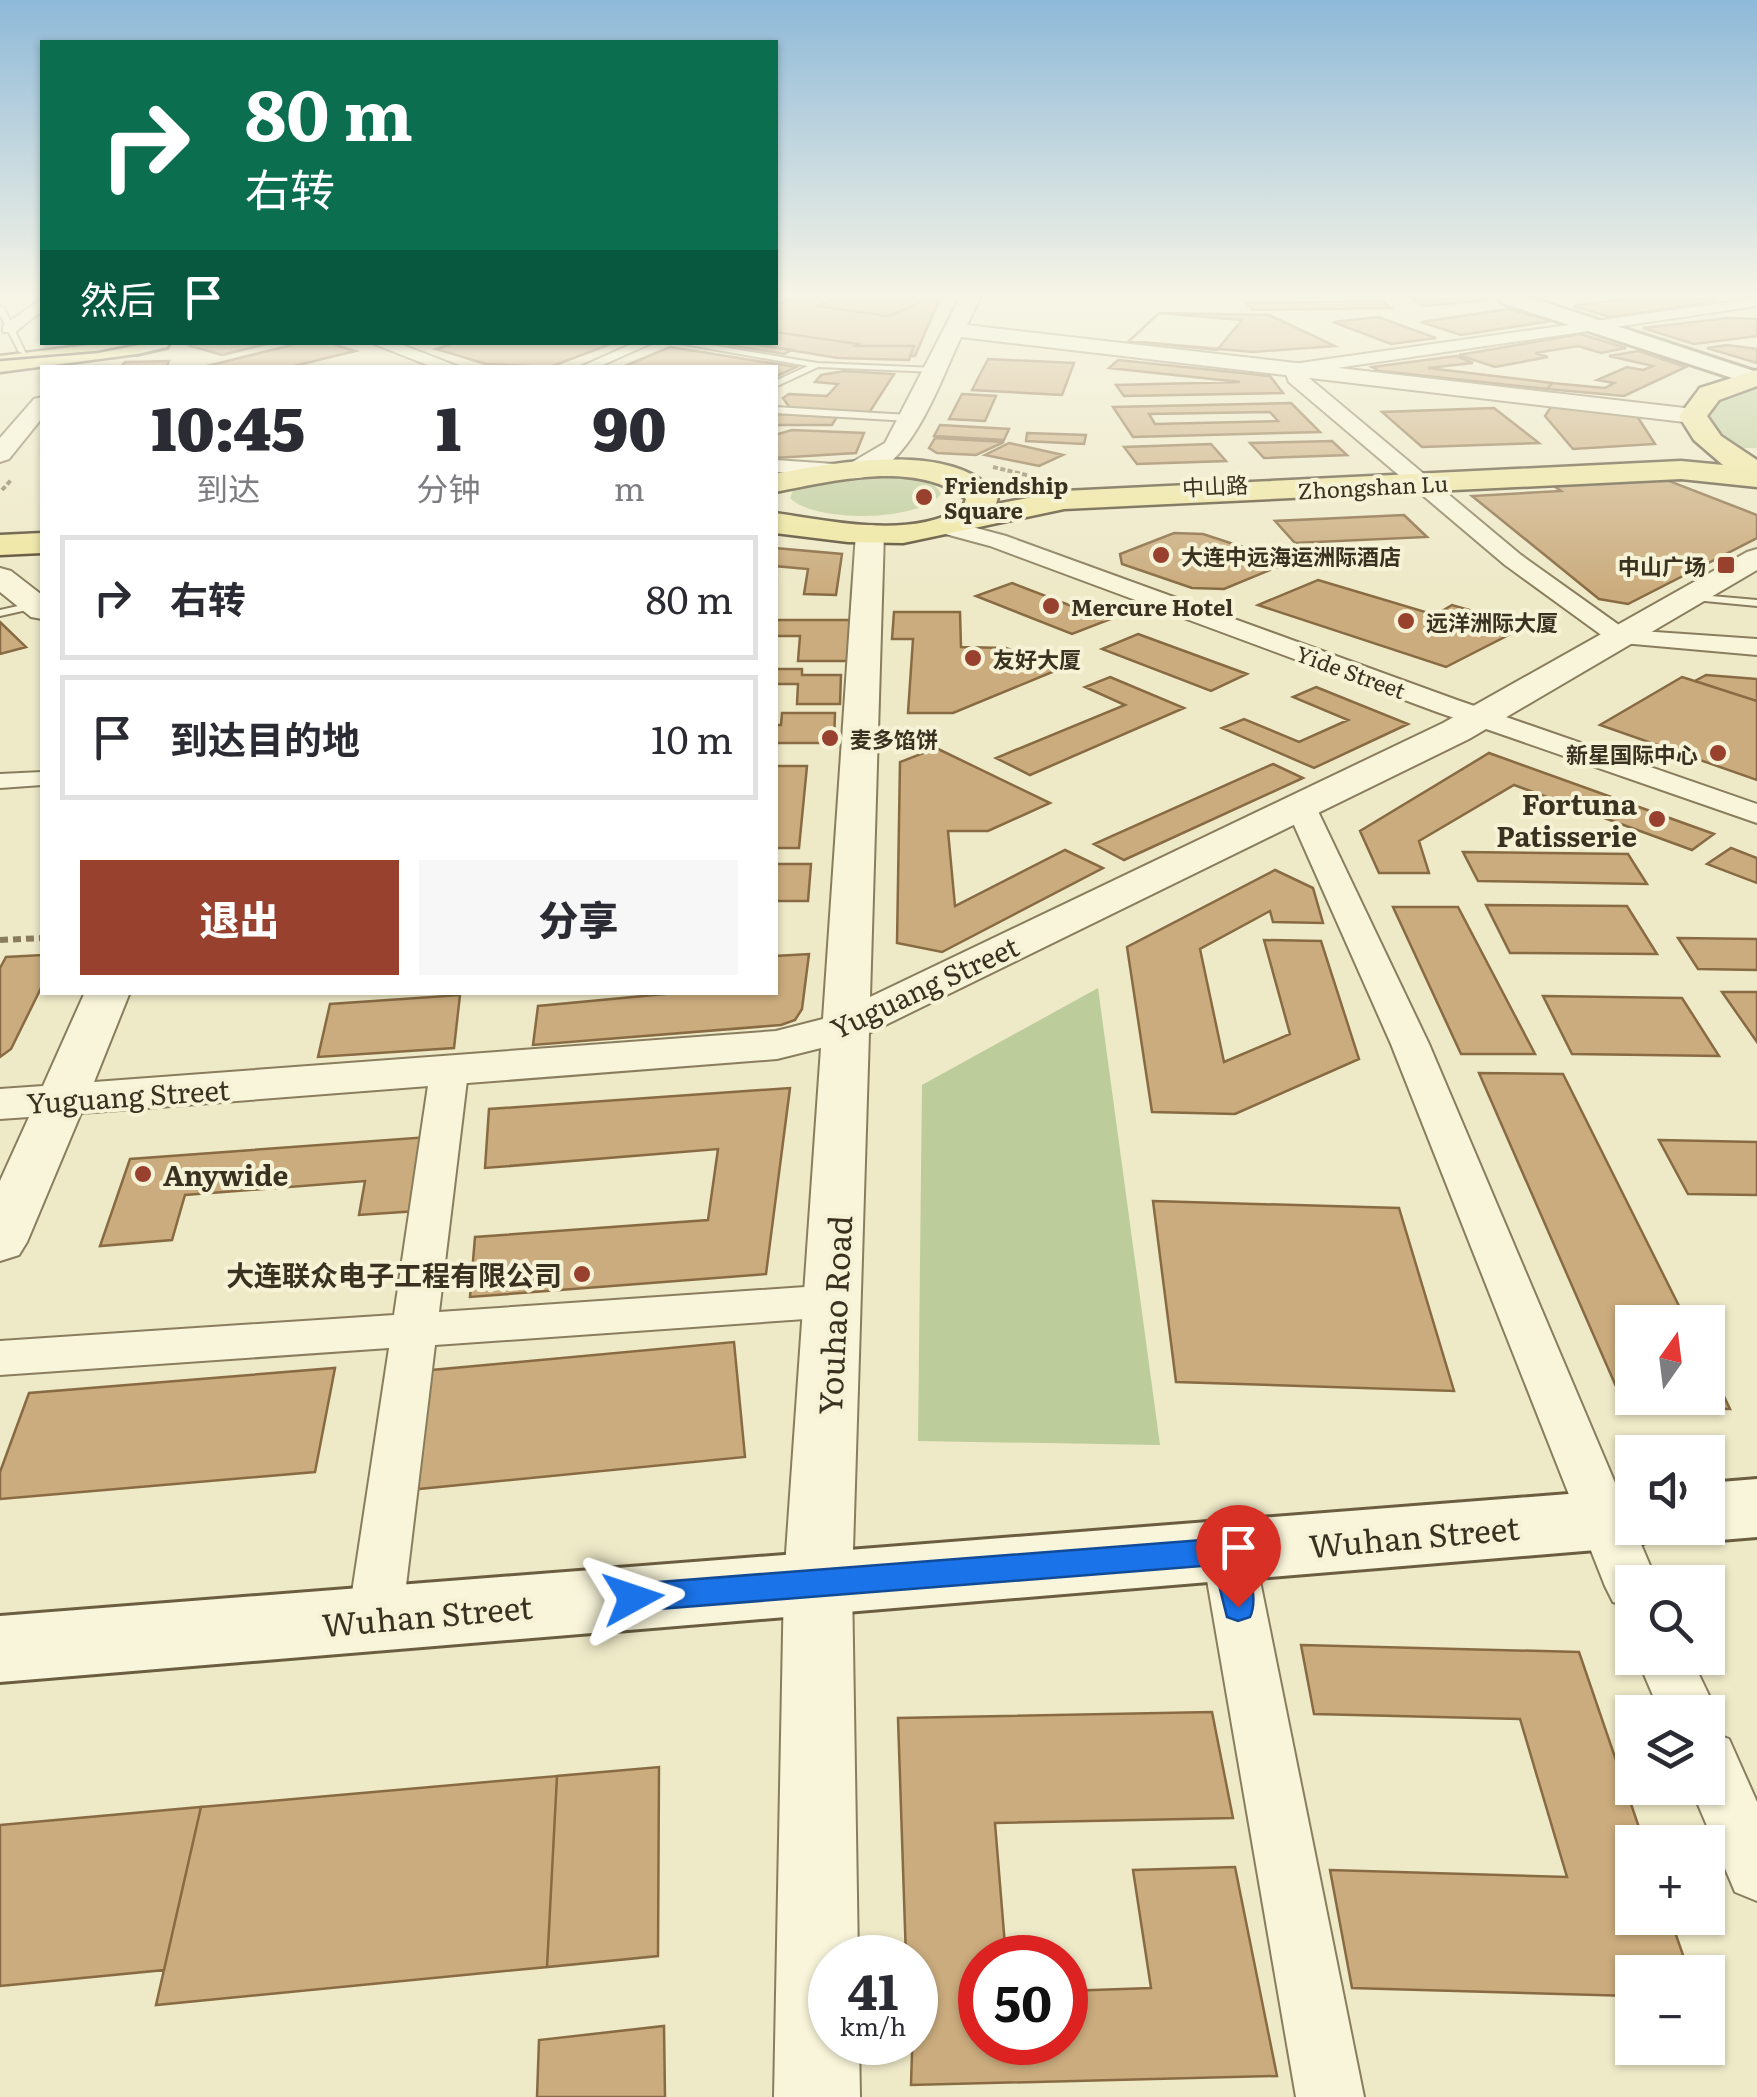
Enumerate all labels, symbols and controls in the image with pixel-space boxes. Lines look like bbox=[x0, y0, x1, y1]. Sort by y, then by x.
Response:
text: 80 m bbox=[245, 59, 413, 163]
icon: right bbox=[80, 80, 210, 210]
text: 右转 bbox=[245, 154, 335, 221]
text: 然后 bbox=[80, 269, 156, 326]
icon: arrive bbox=[176, 270, 231, 325]
text: 10:45 bbox=[151, 380, 305, 469]
text: 1 bbox=[436, 380, 461, 469]
text: 90 bbox=[592, 380, 667, 469]
text: 到达 bbox=[196, 463, 260, 511]
text: 分钟 bbox=[417, 463, 481, 511]
text: m bbox=[614, 463, 645, 511]
street label: Zhongshan Lu bbox=[1297, 466, 1449, 506]
street label: 中山路 bbox=[1181, 467, 1249, 503]
place label: Friendship Square bbox=[944, 468, 1068, 526]
marker: Friendship Square bbox=[913, 486, 935, 508]
place label: 大连中远海运洲际酒店 bbox=[1181, 539, 1401, 572]
marker: 大连中远海运洲际酒店 bbox=[1150, 544, 1172, 566]
place label: 中山广场 bbox=[1618, 549, 1706, 582]
marker: 中山广场 bbox=[1715, 554, 1737, 576]
text: 右转 bbox=[170, 569, 246, 626]
text: 80 m bbox=[646, 569, 733, 626]
icon: right bbox=[85, 570, 140, 625]
place label: Mercure Hotel bbox=[1071, 590, 1233, 623]
marker: Mercure Hotel bbox=[1040, 595, 1062, 617]
place label: 远洋洲际大厦 bbox=[1426, 605, 1558, 638]
marker: 远洋洲际大厦 bbox=[1395, 610, 1417, 632]
street label: Yide Street bbox=[1291, 636, 1411, 706]
place label: 友好大厦 bbox=[993, 642, 1081, 675]
marker: 友好大厦 bbox=[962, 647, 984, 669]
text: 到达目的地 bbox=[170, 709, 360, 766]
text: 10 m bbox=[651, 709, 733, 766]
icon: arrive bbox=[85, 710, 140, 765]
place label: 麦多馅饼 bbox=[850, 722, 938, 755]
marker: 麦多馅饼 bbox=[819, 727, 841, 749]
place label: 新星国际中心 bbox=[1566, 737, 1698, 770]
marker: 新星国际中心 bbox=[1707, 742, 1729, 764]
place label: Fortuna Patisserie bbox=[1496, 782, 1638, 856]
marker: Fortuna Patisserie bbox=[1646, 808, 1668, 830]
button: 退出 bbox=[80, 860, 399, 975]
button: 分享 bbox=[419, 860, 738, 975]
street label: Yuguang Street bbox=[823, 924, 1026, 1048]
street label: Yuguang Street bbox=[25, 1067, 232, 1123]
place label: Anywide bbox=[163, 1153, 288, 1195]
marker: Anywide bbox=[132, 1163, 154, 1185]
street label: Youhao Road bbox=[804, 1214, 862, 1416]
place label: 大连联众电子工程有限公司 bbox=[226, 1253, 562, 1295]
marker: 大连联众电子工程有限公司 bbox=[571, 1263, 593, 1285]
north arrow bbox=[1615, 1305, 1725, 1415]
map controls bbox=[1615, 1305, 1725, 2065]
button: sound bbox=[1615, 1435, 1725, 1545]
street label: Wuhan Street bbox=[1307, 1502, 1521, 1568]
pin bbox=[1196, 1505, 1281, 1608]
icon: arrive bbox=[1211, 1520, 1266, 1575]
position arrow bbox=[581, 1546, 685, 1650]
button: search bbox=[1615, 1565, 1725, 1675]
street label: Wuhan Street bbox=[320, 1581, 534, 1647]
button: layers bbox=[1615, 1695, 1725, 1805]
button: + bbox=[1615, 1825, 1725, 1935]
speed limit sign: 50 bbox=[958, 1935, 1088, 2065]
text: 41 bbox=[848, 1951, 898, 2025]
button: − bbox=[1615, 1955, 1725, 2065]
text: km/h bbox=[840, 2007, 906, 2044]

